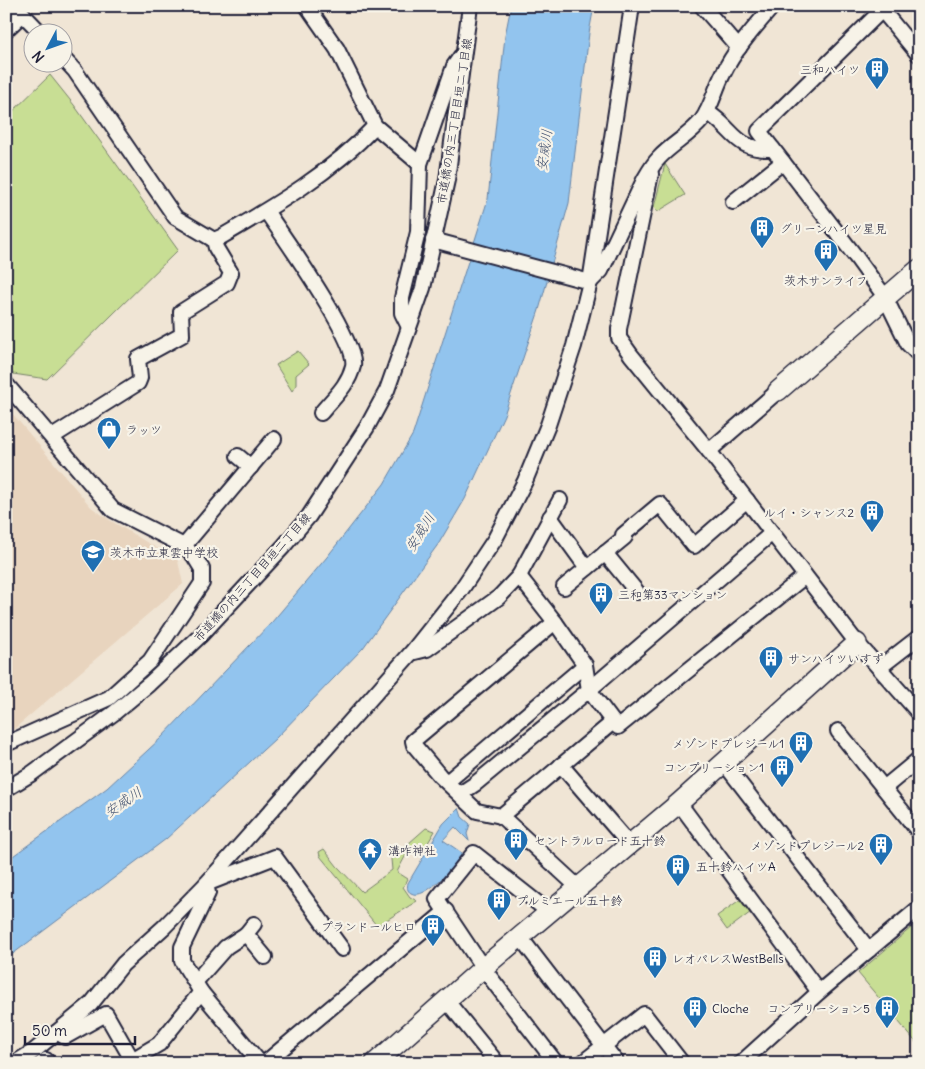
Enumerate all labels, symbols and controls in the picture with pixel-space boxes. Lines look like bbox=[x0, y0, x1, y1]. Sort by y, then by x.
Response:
north arrow bbox=[22, 22, 72, 72]
street label: 市道橋の内三丁目目垣二丁目線 bbox=[433, 37, 475, 205]
text: N bbox=[28, 47, 48, 66]
building icon: 三和ハイツ bbox=[864, 56, 890, 90]
place label: 三和ハイツ bbox=[800, 62, 860, 77]
water label: 安威川 bbox=[532, 128, 556, 172]
building icon: グリーンハイツ星見 bbox=[749, 215, 775, 249]
place label: グリーンハイツ星見 bbox=[780, 221, 887, 236]
building icon: 茨木サンライフ bbox=[813, 238, 839, 272]
place label: 茨木サンライフ bbox=[784, 273, 868, 288]
shop icon: ラッツ bbox=[96, 416, 122, 450]
place label: ラッツ bbox=[126, 422, 162, 437]
building icon: ルイ・シャンス2 bbox=[859, 499, 885, 533]
place label: ルイ・シャンス2 bbox=[763, 505, 854, 520]
water label: 安威川 bbox=[401, 509, 439, 555]
street label: 市道橋の内三丁目目垣二丁目線 bbox=[190, 510, 314, 644]
school or university icon: 茨木市立東雲中学校 bbox=[80, 539, 106, 573]
place label: 茨木市立東雲中学校 bbox=[110, 545, 218, 560]
building icon: 三和第33マンション bbox=[588, 581, 614, 615]
place label: 三和第33マンション bbox=[618, 587, 727, 602]
building icon: サンハイツいすず bbox=[758, 645, 784, 679]
place label: サンハイツいすず bbox=[788, 651, 884, 666]
building icon: メゾンドプレジール1 bbox=[788, 730, 814, 764]
place label: メゾンドプレジール1 bbox=[672, 736, 784, 751]
building icon: コンプリーション1 bbox=[769, 754, 795, 788]
place label: コンプリーション1 bbox=[663, 760, 764, 775]
water label: 安威川 bbox=[101, 783, 145, 821]
building icon: セントラルロード五十鈴 bbox=[503, 827, 529, 861]
building icon: メゾンドプレジール2 bbox=[868, 832, 894, 866]
place label: セントラルロード五十鈴 bbox=[534, 833, 666, 848]
temple icon: 溝咋神社 bbox=[357, 837, 383, 871]
place label: メゾンドプレジール2 bbox=[750, 838, 864, 853]
place label: 溝咋神社 bbox=[388, 843, 436, 858]
building icon: 五十鈴ハイツA bbox=[665, 853, 691, 887]
place label: 五十鈴ハイツA bbox=[696, 859, 776, 874]
building icon: プルミエール五十鈴 bbox=[486, 887, 512, 921]
place label: プルミエール五十鈴 bbox=[516, 893, 623, 908]
building icon: プランドールヒロ bbox=[420, 913, 446, 947]
place label: プランドールヒロ bbox=[321, 919, 416, 934]
building icon: レオパレスWestBells bbox=[642, 945, 668, 979]
place label: レオパレスWestBells bbox=[672, 951, 784, 966]
building icon: Cloche bbox=[682, 995, 708, 1029]
building icon: コンプリーション5 bbox=[874, 995, 900, 1029]
place label: Cloche bbox=[712, 1001, 749, 1016]
place label: コンプリーション5 bbox=[767, 1001, 870, 1016]
scale bar bbox=[25, 1014, 135, 1046]
text: 50 m bbox=[32, 1021, 67, 1040]

